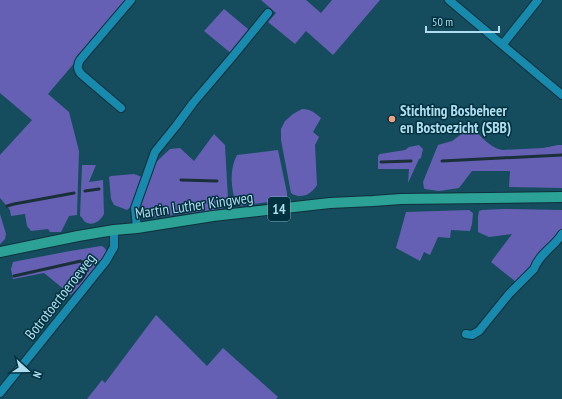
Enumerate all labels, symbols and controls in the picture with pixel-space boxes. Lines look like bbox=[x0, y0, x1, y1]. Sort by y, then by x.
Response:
scale bar bbox=[426, 8, 499, 34]
text: 50 m bbox=[432, 14, 453, 29]
place label: Stichting Bosbeheer en Bostoezicht (SBB) bbox=[400, 101, 511, 137]
marker: Stichting Bosbeheer en Bostoezicht (SBB) bbox=[387, 114, 397, 124]
street label: Martin Luther Kingweg bbox=[134, 187, 254, 223]
road number: 14 bbox=[268, 197, 290, 221]
street label: Botrotoertoeroeweg bbox=[20, 249, 100, 343]
north arrow bbox=[8, 351, 48, 391]
text: N bbox=[30, 369, 45, 380]

